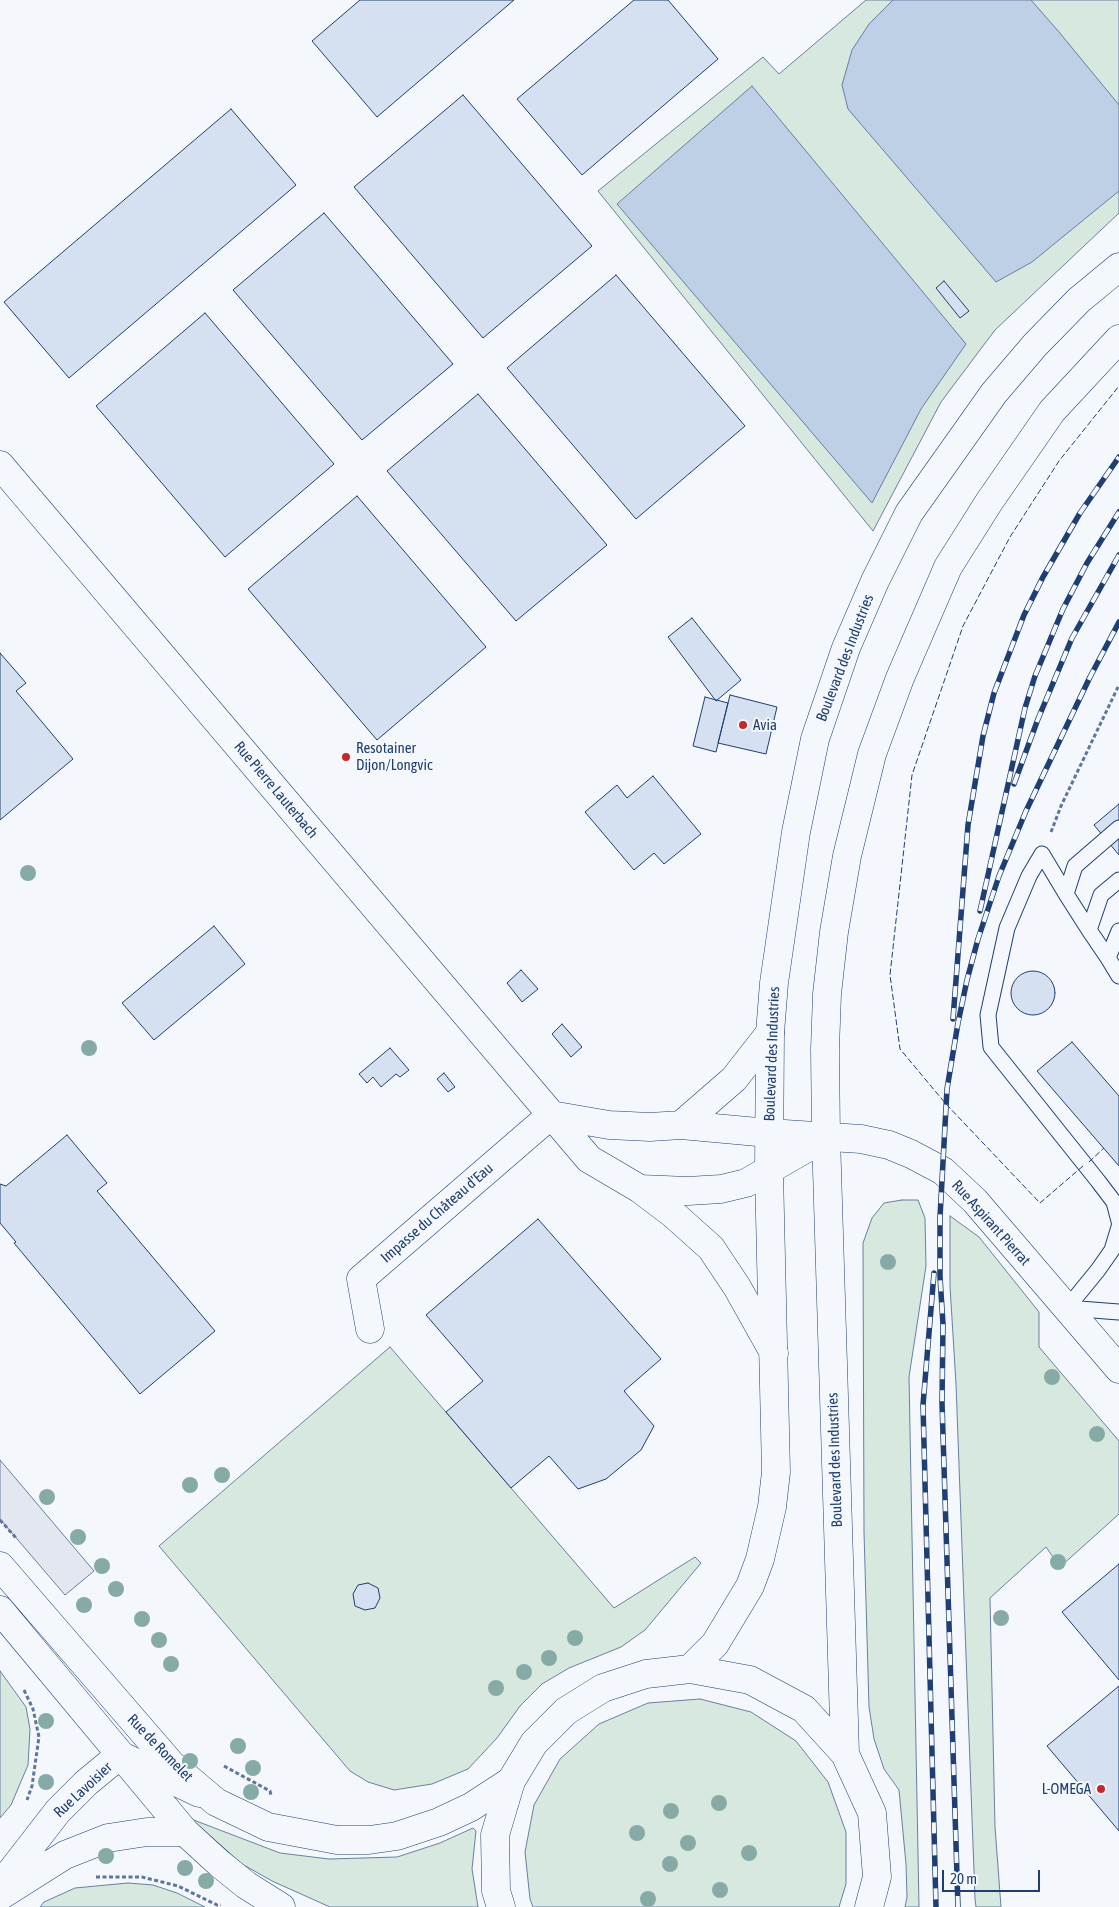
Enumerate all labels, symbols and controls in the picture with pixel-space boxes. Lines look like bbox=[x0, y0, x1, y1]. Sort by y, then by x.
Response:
street label: Boulevard des Industries bbox=[812, 592, 878, 724]
place label: Avia bbox=[753, 716, 777, 734]
marker: Avia bbox=[737, 719, 749, 731]
street label: Rue Pierre Lauterbach bbox=[230, 738, 322, 842]
place label: Resotainer Dijon/Longvic bbox=[356, 739, 432, 774]
marker: Resotainer Dijon/Longvic bbox=[340, 751, 352, 763]
street label: Boulevard des Industries bbox=[761, 986, 783, 1122]
street label: Impasse du Château d'Eau bbox=[377, 1159, 497, 1267]
street label: Rue Aspirant Pierrat bbox=[948, 1177, 1034, 1269]
street label: Boulevard des Industries bbox=[824, 1392, 846, 1528]
street label: Rue de Romelet bbox=[123, 1711, 197, 1785]
street label: Rue Lavoisier bbox=[50, 1759, 116, 1821]
place label: L-OMEGA bbox=[1042, 1780, 1091, 1798]
marker: L-OMEGA bbox=[1095, 1783, 1107, 1795]
scale bar bbox=[944, 1860, 1042, 1892]
text: 20 m bbox=[950, 1870, 977, 1887]

